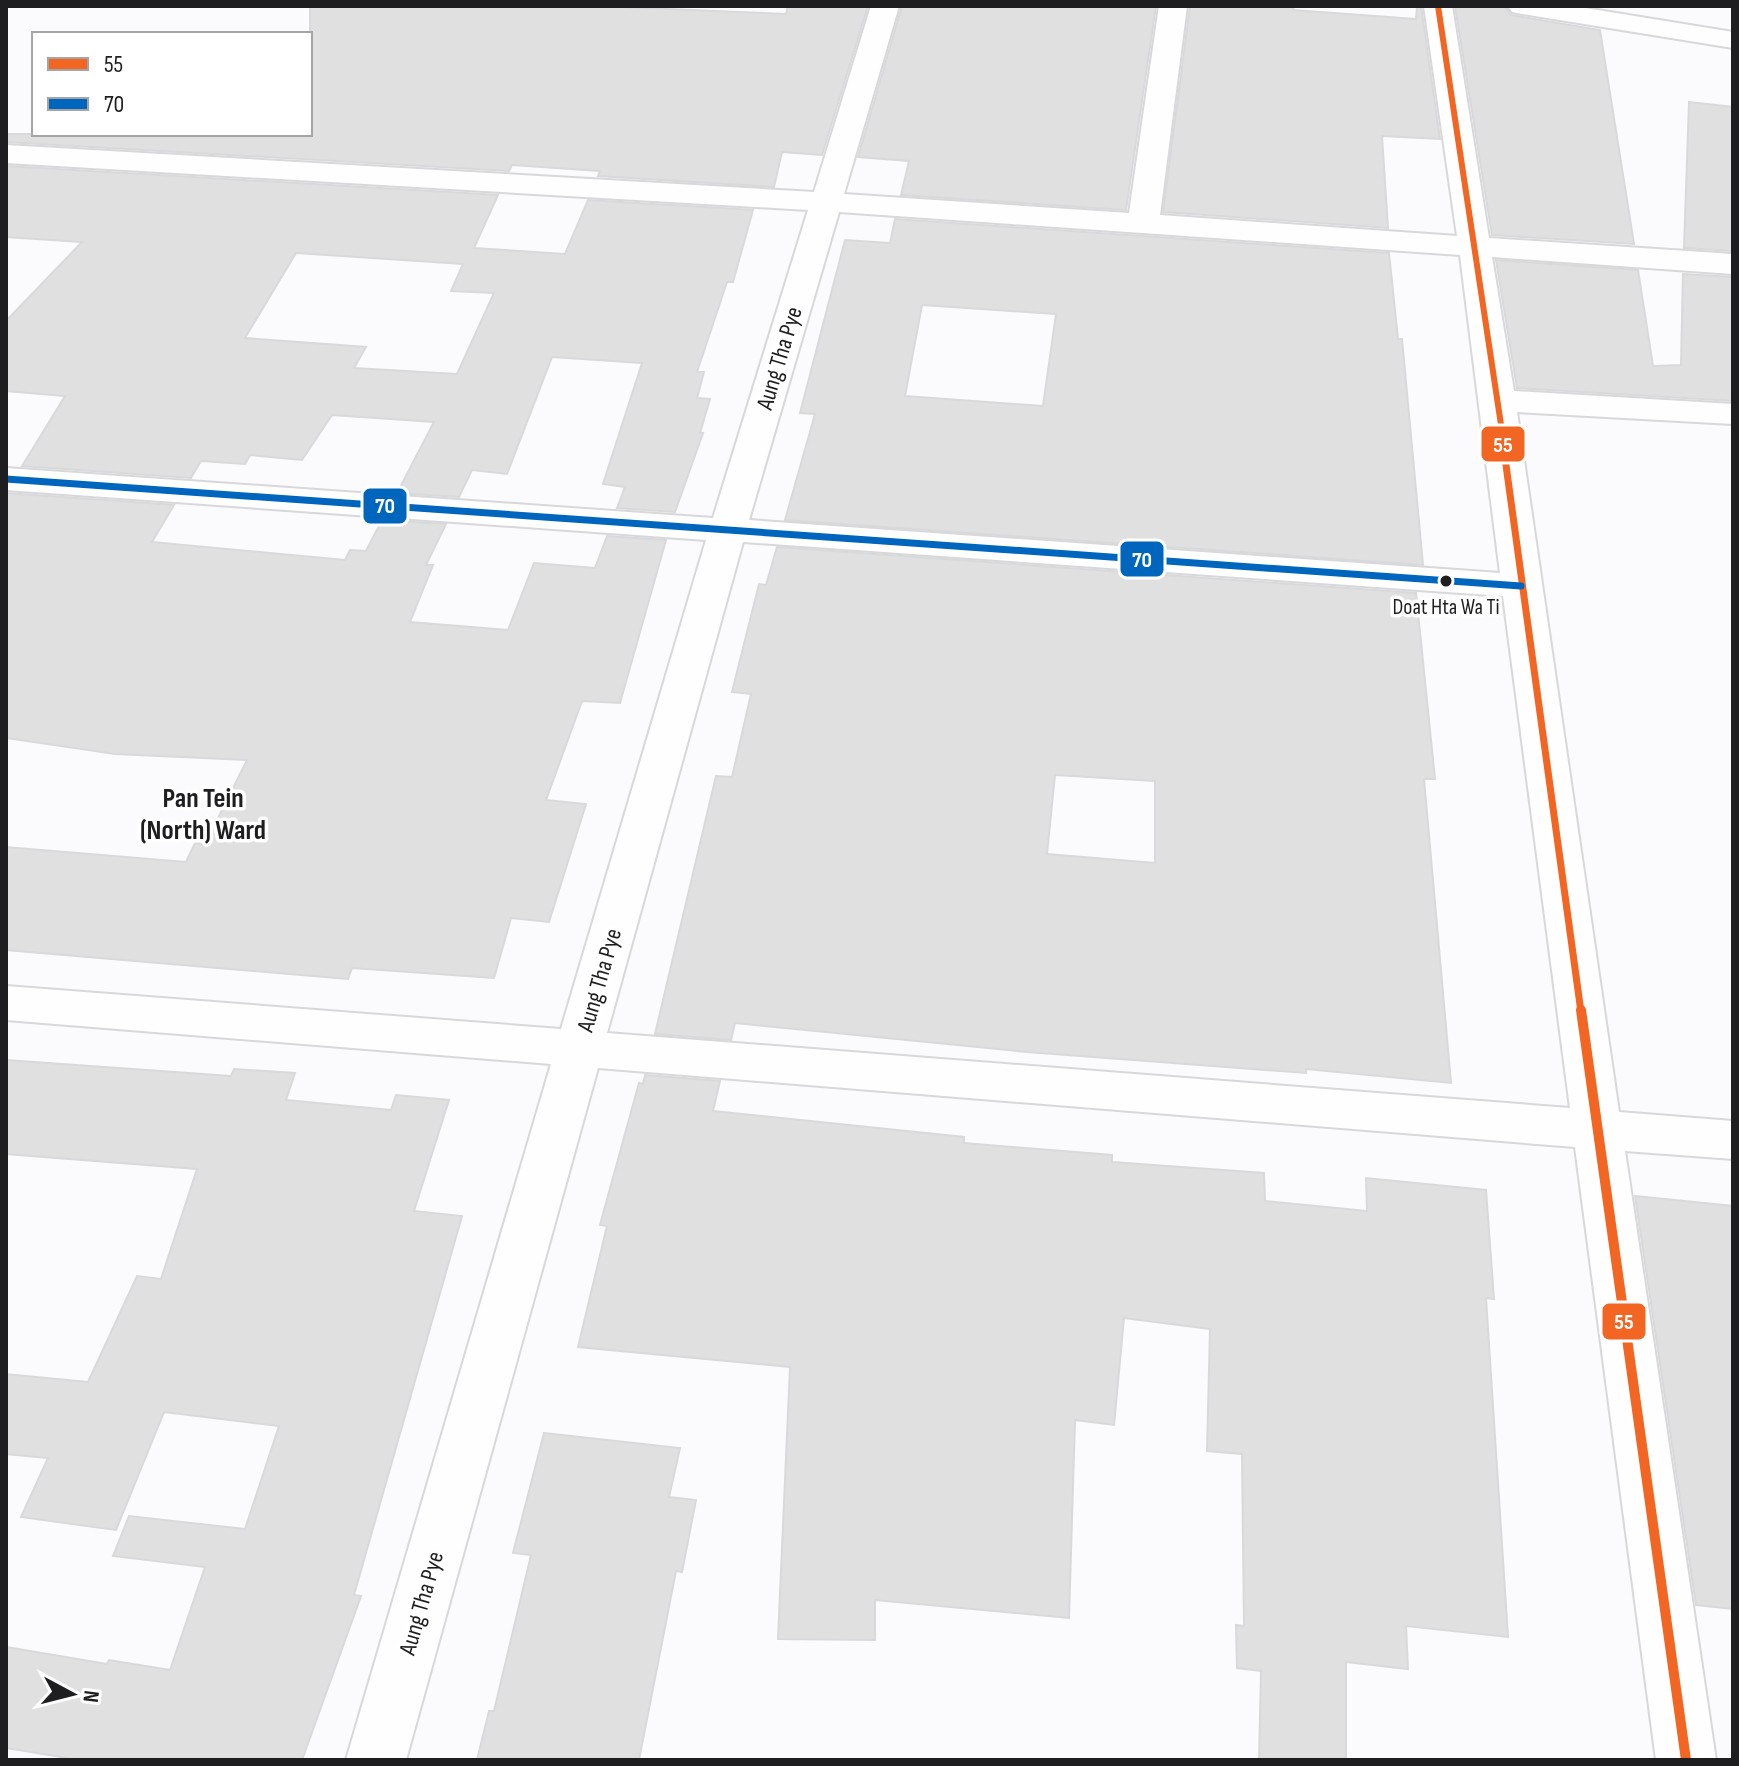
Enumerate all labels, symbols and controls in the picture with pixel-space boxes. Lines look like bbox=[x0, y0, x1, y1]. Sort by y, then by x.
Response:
legend bbox=[32, 32, 312, 136]
text: 55 bbox=[104, 50, 123, 79]
text: 70 bbox=[104, 90, 124, 119]
street label: Aung Tha Pye bbox=[750, 303, 809, 414]
line badge: 55 bbox=[1480, 425, 1526, 463]
text: 55 bbox=[1493, 432, 1513, 459]
line badge: 70 bbox=[362, 487, 408, 525]
text: 70 bbox=[375, 493, 395, 520]
line badge: 70 bbox=[1119, 540, 1165, 578]
text: 70 bbox=[1132, 547, 1152, 574]
marker: Doat Hta Wa Ti bbox=[1438, 573, 1454, 589]
place label: Doat Hta Wa Ti bbox=[1392, 594, 1500, 621]
district label: Pan Tein (North) Ward bbox=[140, 782, 266, 847]
street label: Aung Tha Pye bbox=[571, 925, 628, 1036]
line badge: 55 bbox=[1601, 1302, 1647, 1341]
text: 55 bbox=[1614, 1309, 1634, 1336]
street label: Aung Tha Pye bbox=[393, 1548, 450, 1659]
north arrow bbox=[32, 1654, 112, 1734]
text: N bbox=[76, 1689, 104, 1704]

